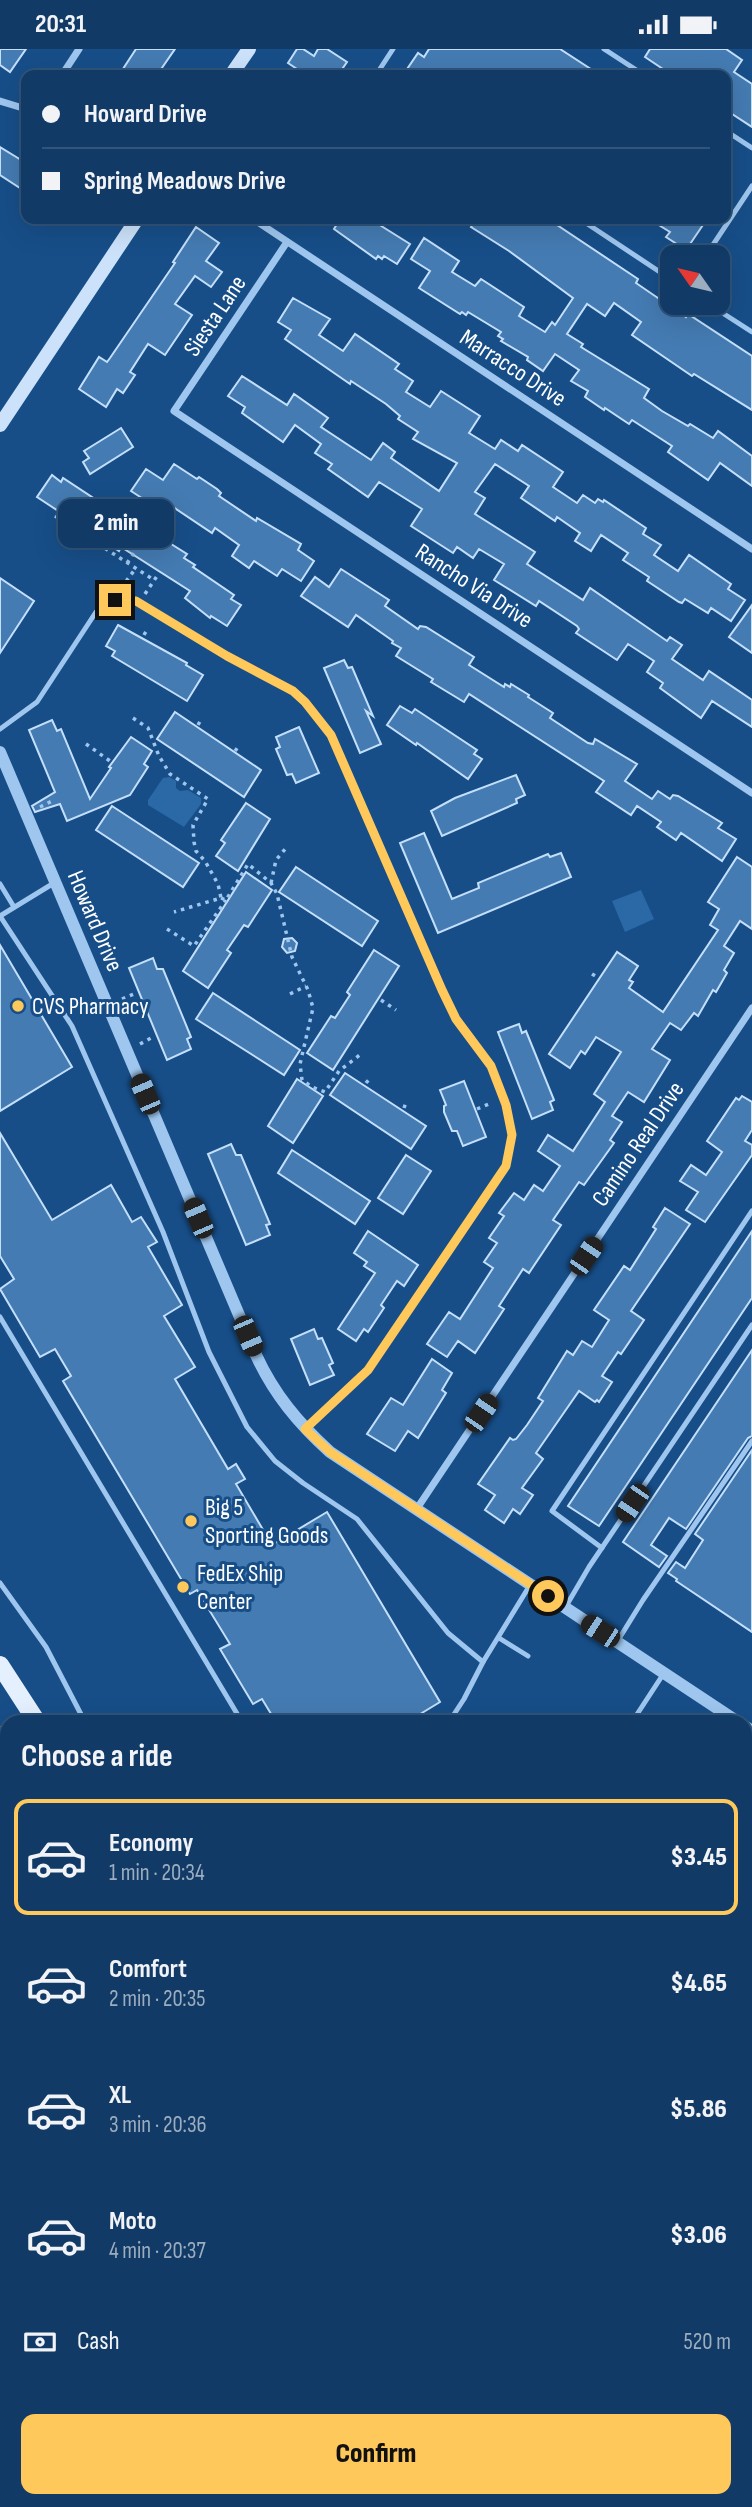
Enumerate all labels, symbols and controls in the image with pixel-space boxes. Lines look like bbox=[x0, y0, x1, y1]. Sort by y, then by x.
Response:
text: 20:31 bbox=[35, 9, 86, 40]
text: Howard Drive bbox=[84, 99, 207, 130]
text: Spring Meadows Drive bbox=[84, 166, 286, 197]
north arrow bbox=[660, 245, 730, 315]
map controls bbox=[660, 245, 730, 315]
street label: Siesta Lane bbox=[177, 270, 253, 362]
street label: Marracco Drive bbox=[454, 323, 572, 413]
callout: 2 min bbox=[57, 498, 173, 547]
text: 2 min bbox=[94, 509, 138, 537]
street label: Rancho Via Drive bbox=[410, 537, 538, 635]
route end bbox=[99, 584, 131, 616]
street label: Howard Drive bbox=[61, 866, 129, 976]
place label: CVS Pharmacy bbox=[32, 992, 149, 1021]
marker: CVS Pharmacy bbox=[10, 998, 26, 1014]
car bbox=[128, 1071, 163, 1117]
street label: Camino Real Drive bbox=[586, 1076, 690, 1212]
car bbox=[181, 1195, 216, 1241]
car bbox=[566, 1233, 607, 1279]
car bbox=[231, 1313, 266, 1359]
car bbox=[461, 1390, 502, 1436]
car bbox=[612, 1480, 653, 1526]
place label: Big 5 Sporting Goods bbox=[205, 1493, 328, 1550]
marker: Big 5 Sporting Goods bbox=[183, 1513, 199, 1529]
place label: FedEx Ship Center bbox=[197, 1559, 283, 1616]
marker: FedEx Ship Center bbox=[175, 1579, 191, 1595]
route start bbox=[532, 1580, 564, 1612]
car bbox=[577, 1611, 624, 1651]
text: Choose a ride bbox=[21, 1737, 173, 1776]
icon: car bbox=[25, 1826, 88, 1889]
text: Economy bbox=[109, 1828, 193, 1859]
text: $3.45 bbox=[670, 1842, 727, 1873]
text: 1 min · 20:34 bbox=[109, 1859, 205, 1887]
icon: car bbox=[25, 1952, 88, 2015]
text: Comfort bbox=[109, 1954, 187, 1985]
text: $4.65 bbox=[671, 1968, 727, 1999]
text: 2 min · 20:35 bbox=[109, 1985, 206, 2013]
icon: car bbox=[25, 2078, 88, 2141]
text: XL bbox=[109, 2080, 131, 2111]
text: $5.86 bbox=[670, 2094, 727, 2125]
text: 3 min · 20:36 bbox=[109, 2111, 207, 2139]
icon: car bbox=[25, 2204, 88, 2267]
text: Moto bbox=[109, 2206, 157, 2237]
text: $3.06 bbox=[670, 2220, 727, 2251]
text: 4 min · 20:37 bbox=[109, 2237, 206, 2265]
icon: cash bbox=[21, 2323, 59, 2361]
text: Cash bbox=[77, 2326, 120, 2357]
text: 520 m bbox=[684, 2328, 731, 2356]
button: Confirm bbox=[21, 2414, 731, 2494]

